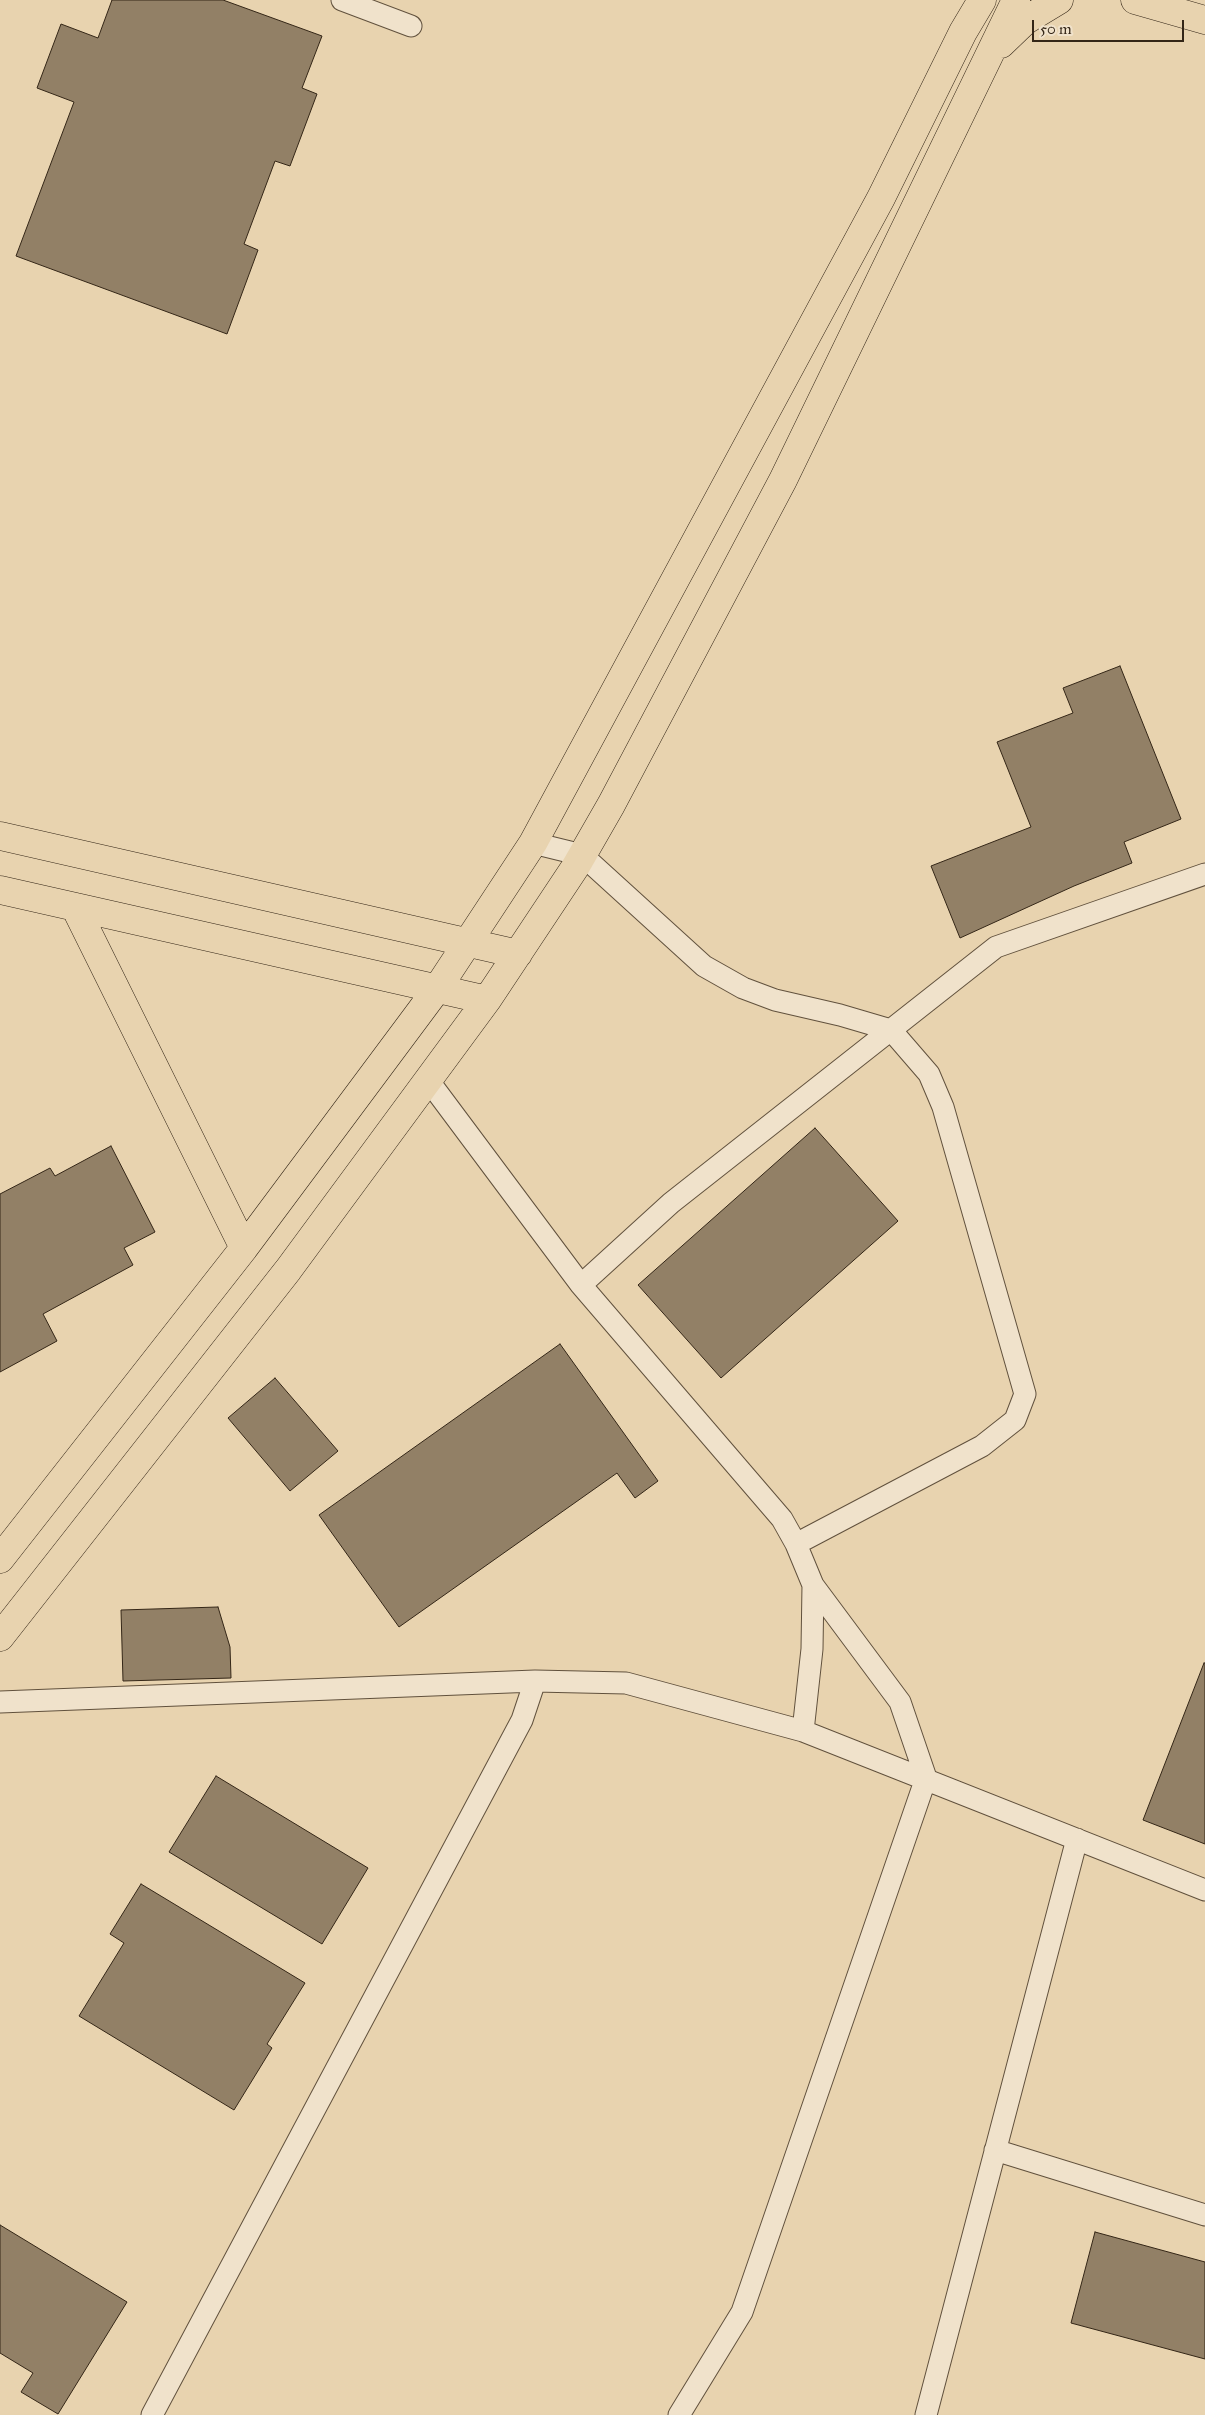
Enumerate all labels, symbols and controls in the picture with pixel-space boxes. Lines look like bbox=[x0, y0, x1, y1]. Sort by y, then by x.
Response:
scale bar bbox=[1035, 10, 1188, 42]
text: 50 m bbox=[1040, 20, 1072, 38]

